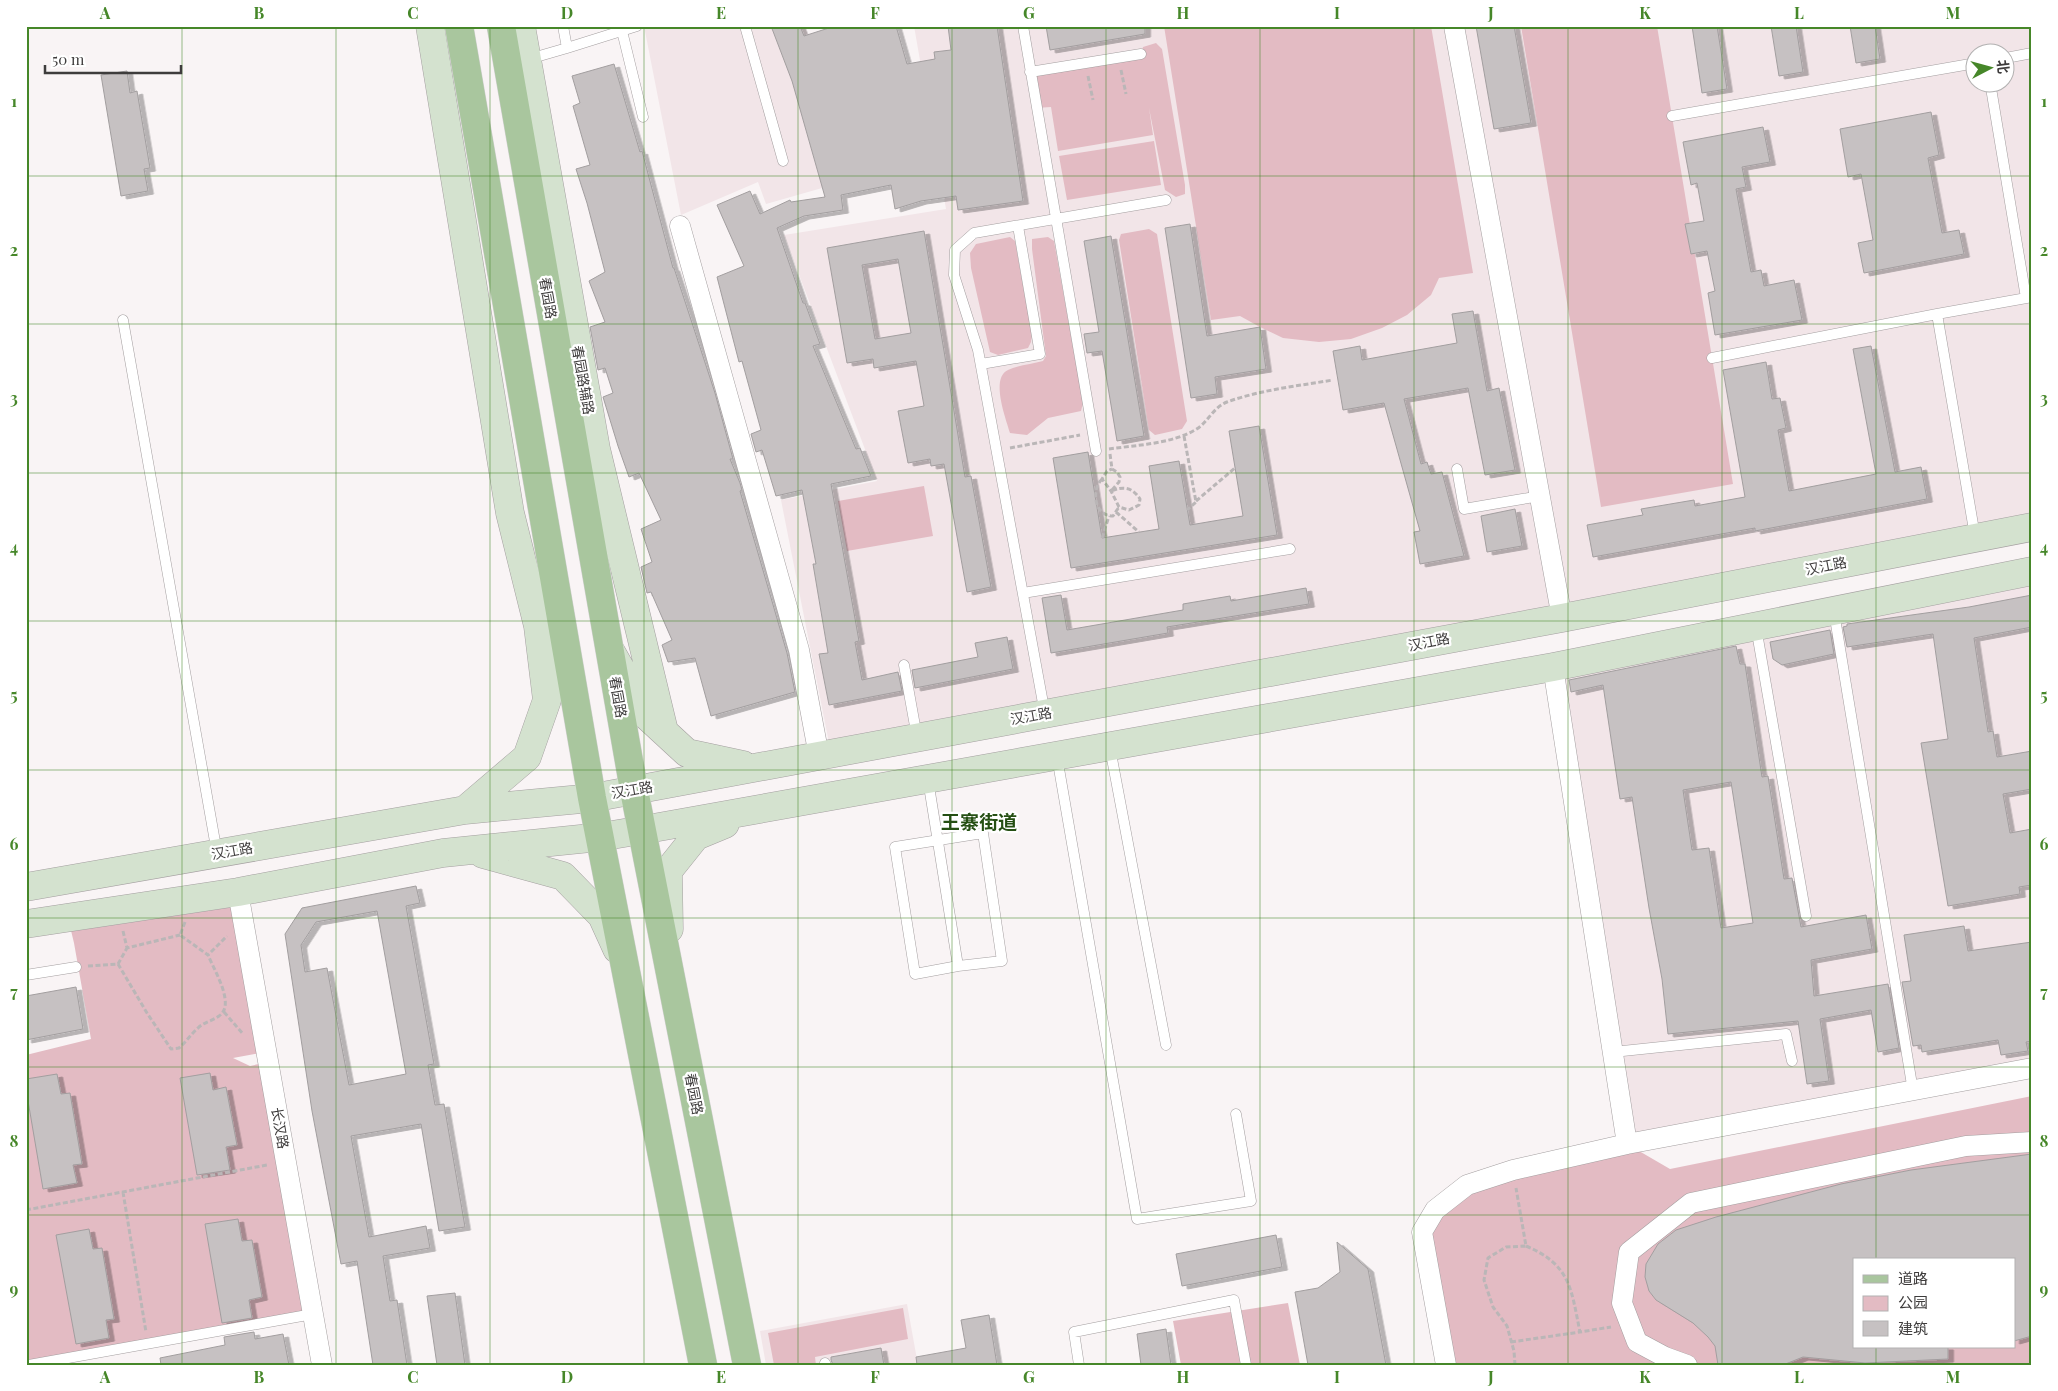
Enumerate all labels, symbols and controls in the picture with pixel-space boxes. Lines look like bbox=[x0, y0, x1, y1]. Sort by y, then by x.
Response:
text: A bbox=[99, 2, 111, 23]
text: B bbox=[254, 2, 265, 23]
text: C bbox=[407, 2, 419, 23]
text: D bbox=[561, 2, 573, 23]
text: E bbox=[716, 2, 726, 23]
text: F bbox=[870, 2, 880, 23]
text: G bbox=[1023, 2, 1035, 23]
text: H bbox=[1177, 2, 1190, 23]
text: I bbox=[1334, 2, 1340, 23]
text: J bbox=[1487, 2, 1494, 23]
text: K bbox=[1639, 2, 1651, 23]
text: L bbox=[1794, 2, 1804, 23]
text: M bbox=[1946, 2, 1961, 23]
scale bar bbox=[45, 42, 181, 74]
north arrow bbox=[1966, 42, 2016, 92]
text: 50 m bbox=[52, 49, 85, 69]
text: 北 bbox=[1993, 59, 2014, 75]
text: 1 bbox=[11, 90, 17, 111]
text: 1 bbox=[2041, 90, 2047, 111]
text: 2 bbox=[10, 239, 18, 260]
text: 2 bbox=[2040, 239, 2048, 260]
street label: 春园路 bbox=[535, 276, 561, 320]
street label: 春园路辅路 bbox=[568, 344, 599, 416]
text: 3 bbox=[10, 387, 18, 408]
text: 3 bbox=[2040, 387, 2048, 408]
text: 4 bbox=[10, 536, 18, 557]
text: 4 bbox=[2040, 536, 2048, 557]
street label: 汉江路 bbox=[1803, 552, 1848, 579]
street label: 汉江路 bbox=[1406, 628, 1451, 655]
street label: 春园路 bbox=[605, 675, 631, 719]
text: 5 bbox=[10, 684, 18, 705]
text: 5 bbox=[2040, 684, 2048, 705]
street label: 汉江路 bbox=[1009, 703, 1053, 729]
street label: 汉江路 bbox=[610, 777, 654, 803]
district label: 王寨街道 bbox=[941, 808, 1017, 834]
text: 6 bbox=[10, 833, 19, 854]
text: 6 bbox=[2040, 833, 2049, 854]
street label: 汉江路 bbox=[210, 838, 254, 864]
text: 7 bbox=[10, 981, 18, 1002]
text: 7 bbox=[2040, 981, 2048, 1002]
street label: 春园路 bbox=[681, 1071, 708, 1116]
street label: 长汉路 bbox=[267, 1106, 293, 1150]
text: 8 bbox=[10, 1130, 19, 1151]
text: 8 bbox=[2040, 1130, 2049, 1151]
legend bbox=[1853, 1258, 2016, 1348]
text: 道路 bbox=[1898, 1268, 1928, 1288]
text: 9 bbox=[10, 1278, 19, 1299]
text: 9 bbox=[2040, 1278, 2049, 1299]
text: 公园 bbox=[1898, 1292, 1928, 1312]
text: 建筑 bbox=[1898, 1318, 1928, 1338]
text: A bbox=[99, 1366, 111, 1387]
text: B bbox=[254, 1366, 265, 1387]
text: C bbox=[407, 1366, 419, 1387]
text: D bbox=[561, 1366, 573, 1387]
text: E bbox=[716, 1366, 726, 1387]
text: F bbox=[870, 1366, 880, 1387]
text: G bbox=[1023, 1366, 1035, 1387]
text: H bbox=[1177, 1366, 1190, 1387]
text: I bbox=[1334, 1366, 1340, 1387]
text: J bbox=[1487, 1366, 1494, 1387]
text: K bbox=[1639, 1366, 1651, 1387]
text: L bbox=[1794, 1366, 1804, 1387]
text: M bbox=[1946, 1366, 1961, 1387]

